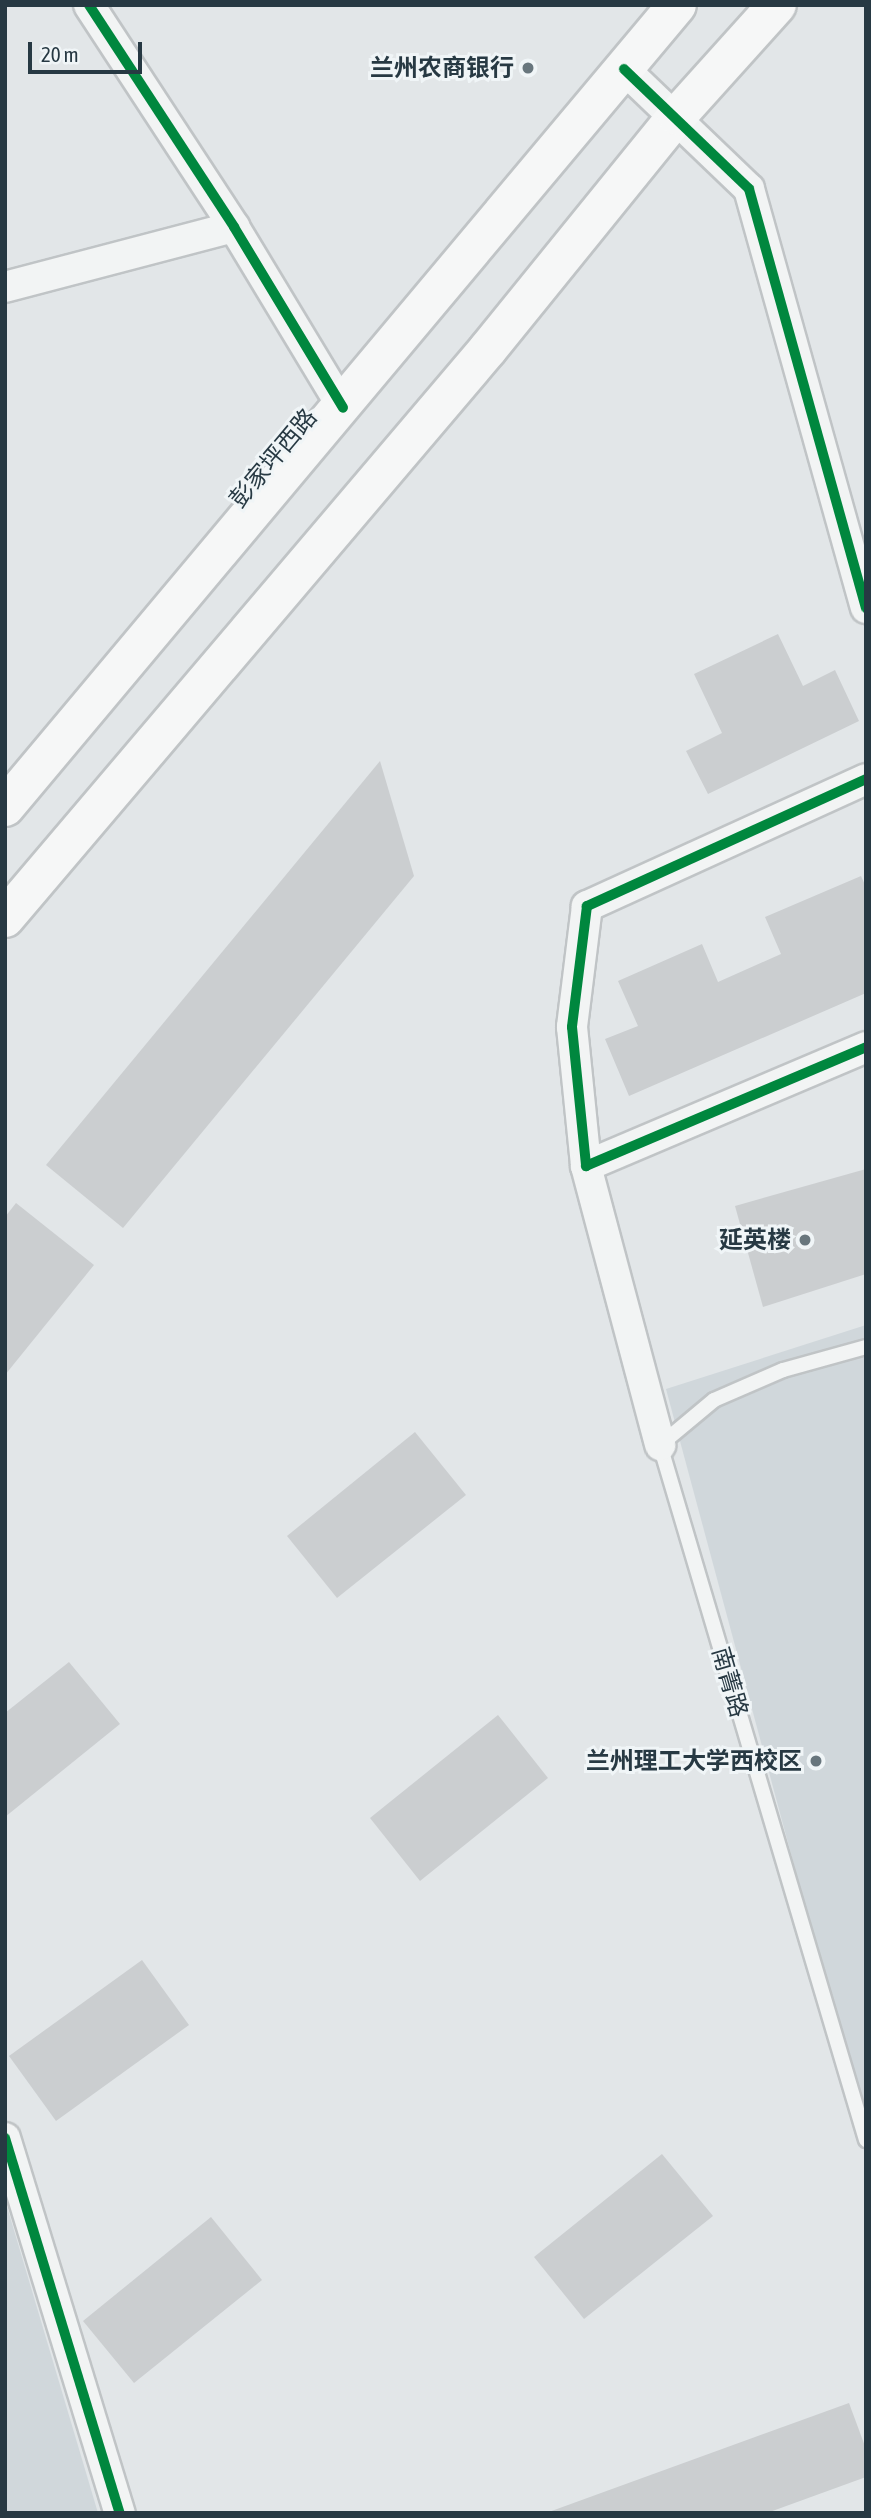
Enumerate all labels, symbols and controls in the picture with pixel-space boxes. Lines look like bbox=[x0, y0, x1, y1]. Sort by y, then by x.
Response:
scale bar bbox=[32, 28, 145, 72]
text: 20 m bbox=[41, 42, 79, 66]
place label: 兰州农商银行 bbox=[370, 54, 514, 82]
marker: 兰州农商银行 bbox=[520, 60, 536, 76]
street label: 彭家坪西路 bbox=[223, 403, 323, 513]
place label: 延英楼 bbox=[719, 1226, 791, 1254]
marker: 延英楼 bbox=[797, 1232, 813, 1248]
street label: 南菁路 bbox=[706, 1643, 754, 1721]
place label: 兰州理工大学西校区 bbox=[586, 1747, 802, 1775]
marker: 兰州理工大学西校区 bbox=[808, 1753, 824, 1769]

